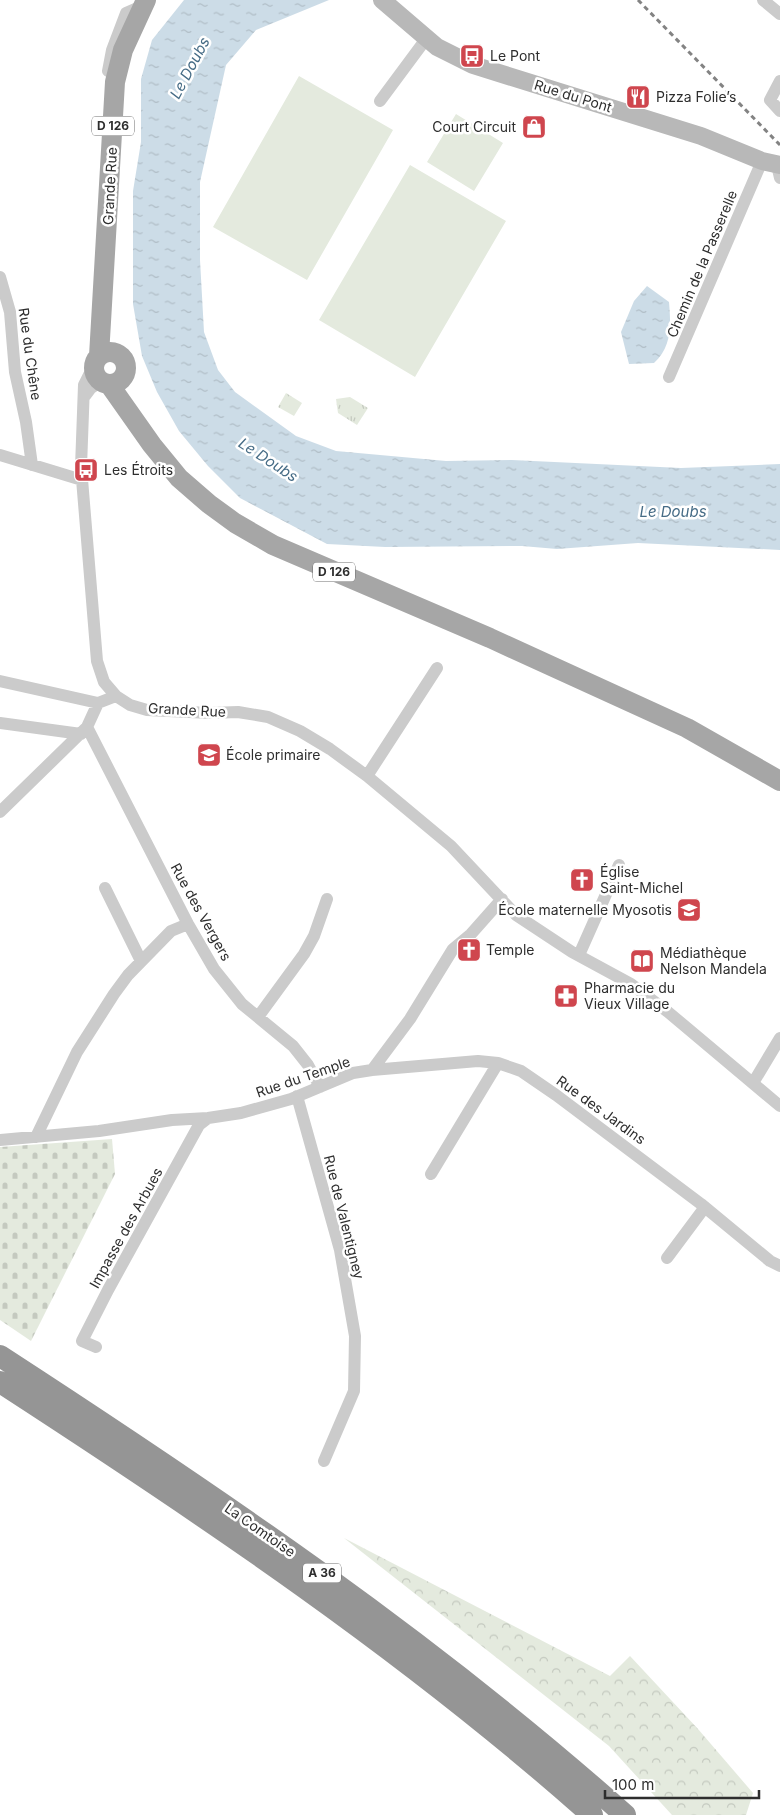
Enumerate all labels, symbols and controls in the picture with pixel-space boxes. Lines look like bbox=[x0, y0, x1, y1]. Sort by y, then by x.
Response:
water label: Le Doubs bbox=[165, 34, 214, 102]
bus stop icon: Le Pont bbox=[459, 43, 485, 69]
place label: Le Pont bbox=[490, 47, 541, 64]
street label: Rue du Pont bbox=[532, 76, 614, 116]
restaurant icon: Pizza Folie’s bbox=[625, 84, 651, 110]
place label: Pizza Folie’s bbox=[656, 88, 736, 105]
shop icon: Court Circuit bbox=[521, 114, 547, 140]
road number: D 126 bbox=[92, 116, 134, 136]
place label: Court Circuit bbox=[432, 118, 516, 135]
street label: Grande Rue bbox=[99, 147, 120, 225]
street label: Chemin de la Passerelle bbox=[663, 188, 740, 340]
street label: Rue du Chêne bbox=[16, 307, 45, 401]
water label: Le Doubs bbox=[235, 433, 302, 486]
bus stop icon: Les Étroits bbox=[73, 457, 99, 483]
place label: Les Étroits bbox=[104, 461, 173, 478]
water label: Le Doubs bbox=[639, 502, 707, 521]
road number: D 126 bbox=[313, 562, 355, 582]
street label: Grande Rue bbox=[148, 699, 226, 720]
school or university icon: École primaire bbox=[196, 742, 222, 768]
place label: École primaire bbox=[226, 746, 320, 763]
street label: Rue des Vergers bbox=[168, 860, 235, 964]
place label: Église Saint-Michel bbox=[600, 863, 683, 896]
church icon: Église Saint-Michel bbox=[569, 867, 595, 893]
school or university icon: École maternelle Myosotis bbox=[676, 897, 702, 923]
place label: École maternelle Myosotis bbox=[498, 901, 672, 918]
church icon: Temple bbox=[456, 937, 482, 963]
place label: Temple bbox=[486, 941, 535, 958]
place label: Médiathèque Nelson Mandela bbox=[660, 944, 767, 977]
library icon: Médiathèque Nelson Mandela bbox=[629, 948, 655, 974]
place label: Pharmacie du Vieux Village bbox=[584, 979, 675, 1012]
pharmacy icon: Pharmacie du Vieux Village bbox=[553, 983, 579, 1009]
street label: Rue du Temple bbox=[253, 1052, 352, 1101]
street label: Rue des Jardins bbox=[553, 1072, 649, 1148]
street label: Rue de Valentigney bbox=[321, 1153, 368, 1281]
street label: Impasse des Arbues bbox=[85, 1165, 166, 1291]
street label: La Comtoise bbox=[222, 1499, 299, 1560]
road number: A 36 bbox=[303, 1564, 341, 1582]
scale bar bbox=[605, 1768, 759, 1800]
text: 100 m bbox=[612, 1775, 654, 1794]

